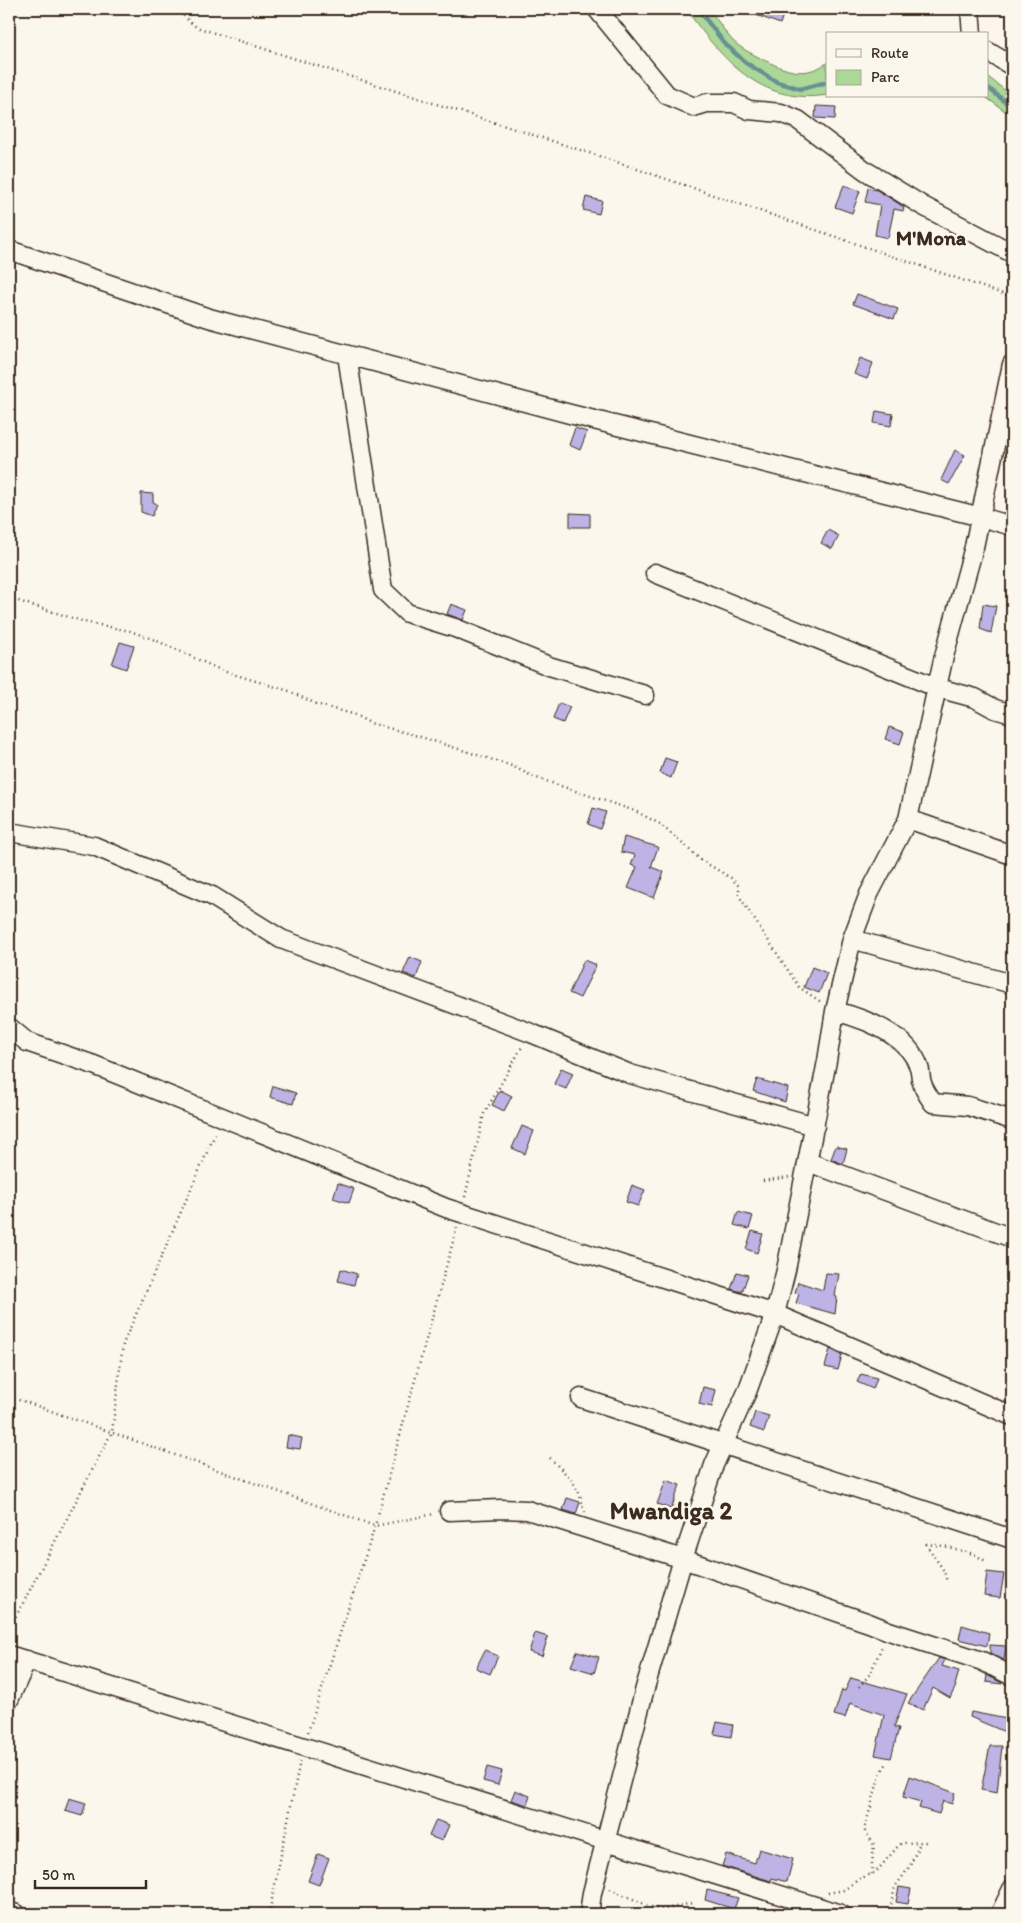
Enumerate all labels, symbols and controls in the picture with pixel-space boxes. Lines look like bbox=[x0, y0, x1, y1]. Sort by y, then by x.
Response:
legend bbox=[826, 32, 988, 98]
text: Route bbox=[871, 44, 909, 62]
text: Parc bbox=[871, 68, 900, 86]
district label: M'Mona bbox=[896, 225, 967, 250]
district label: Mwandiga 2 bbox=[610, 1496, 733, 1526]
scale bar bbox=[35, 1858, 146, 1890]
text: 50 m bbox=[42, 1866, 75, 1884]

